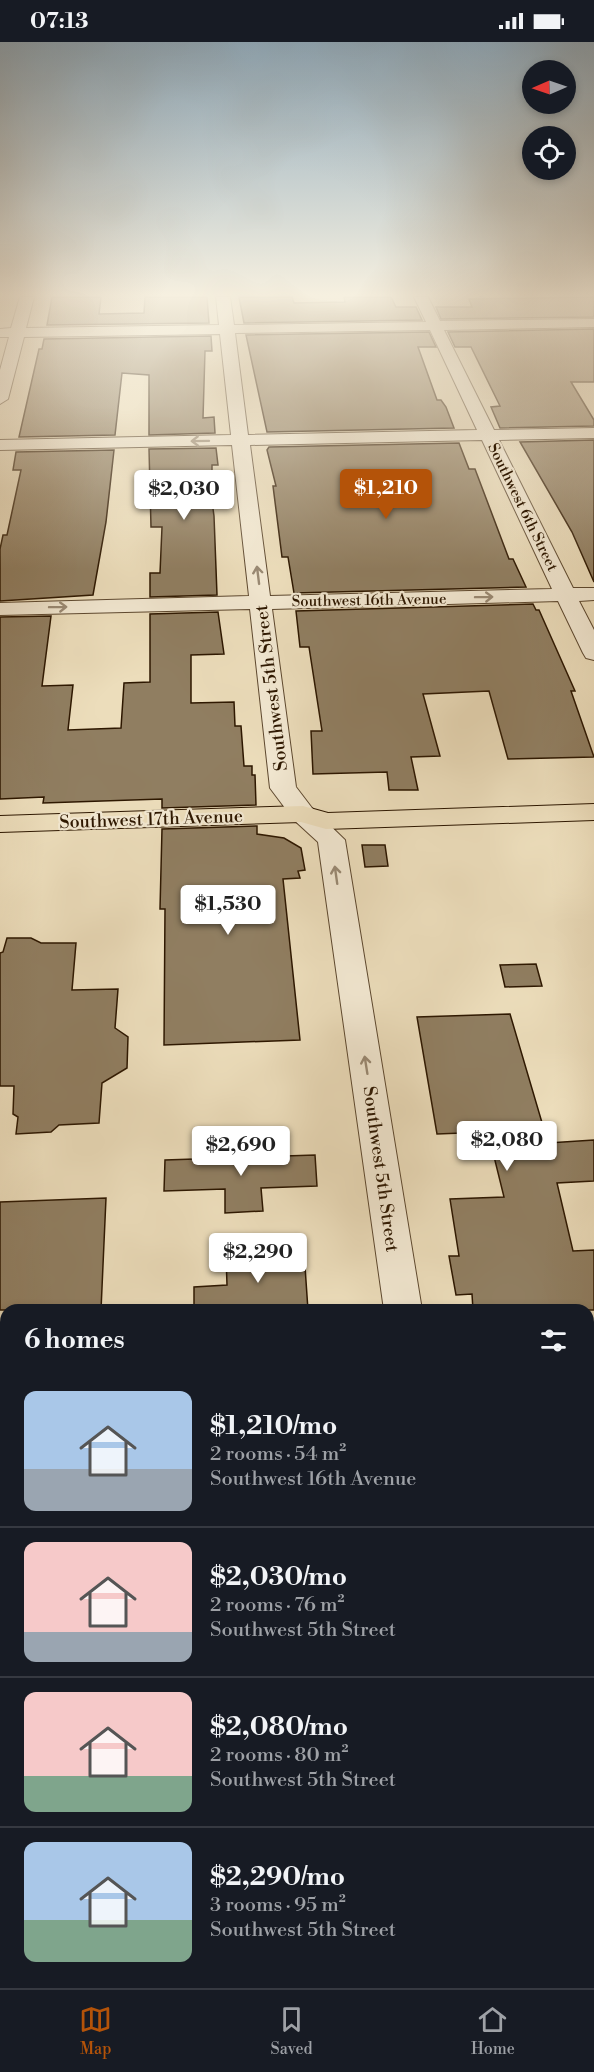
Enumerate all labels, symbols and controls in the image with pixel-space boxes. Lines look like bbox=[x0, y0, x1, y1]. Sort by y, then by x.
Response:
text: 07:13 bbox=[30, 8, 89, 35]
north arrow bbox=[522, 60, 576, 114]
map controls bbox=[522, 60, 576, 180]
button: locate bbox=[522, 126, 576, 180]
one-way arrow bbox=[190, 435, 210, 447]
street label: Southwest 6th Street bbox=[483, 440, 562, 575]
pin: $1,210 bbox=[337, 469, 435, 520]
pin: $2,030 bbox=[135, 470, 233, 521]
text: $1,210 bbox=[354, 476, 418, 501]
text: $2,030 bbox=[148, 477, 220, 502]
one-way arrow bbox=[252, 565, 263, 585]
street label: Southwest 16th Avenue bbox=[291, 590, 447, 611]
one-way arrow bbox=[474, 591, 494, 603]
one-way arrow bbox=[48, 602, 68, 613]
street label: Southwest 5th Street bbox=[250, 603, 293, 772]
street label: Southwest 17th Avenue bbox=[59, 805, 243, 834]
one-way arrow bbox=[331, 866, 342, 885]
pin: $1,530 bbox=[179, 885, 277, 936]
text: $1,530 bbox=[195, 892, 261, 917]
one-way arrow bbox=[360, 1055, 371, 1075]
street label: Southwest 5th Street bbox=[357, 1085, 404, 1254]
pin: $2,080 bbox=[458, 1121, 556, 1172]
pin: $2,690 bbox=[192, 1126, 290, 1177]
text: $2,080 bbox=[471, 1128, 543, 1153]
text: $2,690 bbox=[206, 1133, 276, 1158]
pin: $2,290 bbox=[209, 1233, 307, 1284]
text: $2,290 bbox=[223, 1240, 293, 1265]
text: 6 homes bbox=[24, 1324, 125, 1356]
icon: filters bbox=[537, 1324, 570, 1357]
text: $1,210/mo bbox=[210, 1410, 337, 1442]
icon: home bbox=[72, 1415, 144, 1487]
text: 2 rooms · 54 m² bbox=[210, 1442, 346, 1467]
text: Southwest 16th Avenue bbox=[210, 1467, 416, 1492]
text: $2,030/mo bbox=[210, 1561, 347, 1593]
icon: home bbox=[72, 1566, 144, 1638]
text: 2 rooms · 76 m² bbox=[210, 1593, 344, 1618]
text: Southwest 5th Street bbox=[210, 1618, 396, 1643]
text: $2,080/mo bbox=[210, 1711, 348, 1743]
icon: home bbox=[72, 1716, 144, 1788]
text: 2 rooms · 80 m² bbox=[210, 1743, 348, 1768]
text: Southwest 5th Street bbox=[210, 1768, 396, 1793]
text: $2,290/mo bbox=[210, 1861, 345, 1893]
icon: home bbox=[72, 1866, 144, 1938]
text: 3 rooms · 95 m² bbox=[210, 1893, 346, 1918]
text: Southwest 5th Street bbox=[210, 1918, 396, 1943]
tab: Map bbox=[79, 2003, 112, 2059]
tab: Saved bbox=[271, 2003, 313, 2059]
tab: Home bbox=[471, 2003, 515, 2059]

